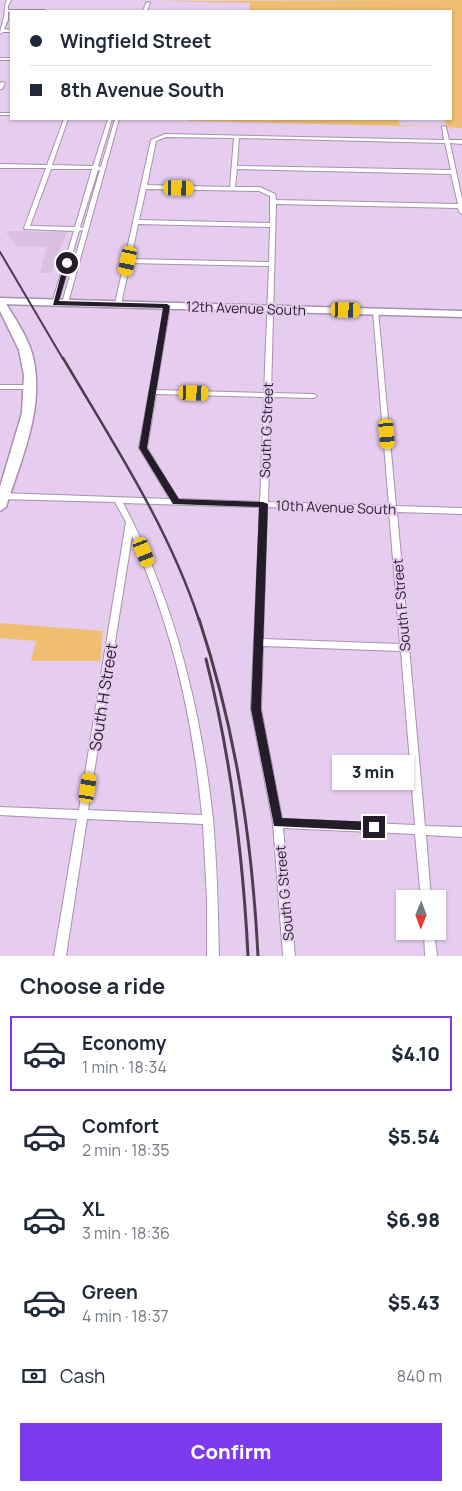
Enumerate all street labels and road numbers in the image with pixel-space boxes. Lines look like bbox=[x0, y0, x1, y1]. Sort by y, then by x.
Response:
street label: 12th Avenue South bbox=[186, 296, 306, 320]
street label: South G Street bbox=[255, 381, 277, 478]
street label: 10th Avenue South bbox=[275, 495, 397, 519]
street label: South F Street bbox=[387, 558, 415, 652]
street label: South H Street bbox=[84, 641, 122, 753]
street label: South G Street bbox=[270, 844, 298, 942]

